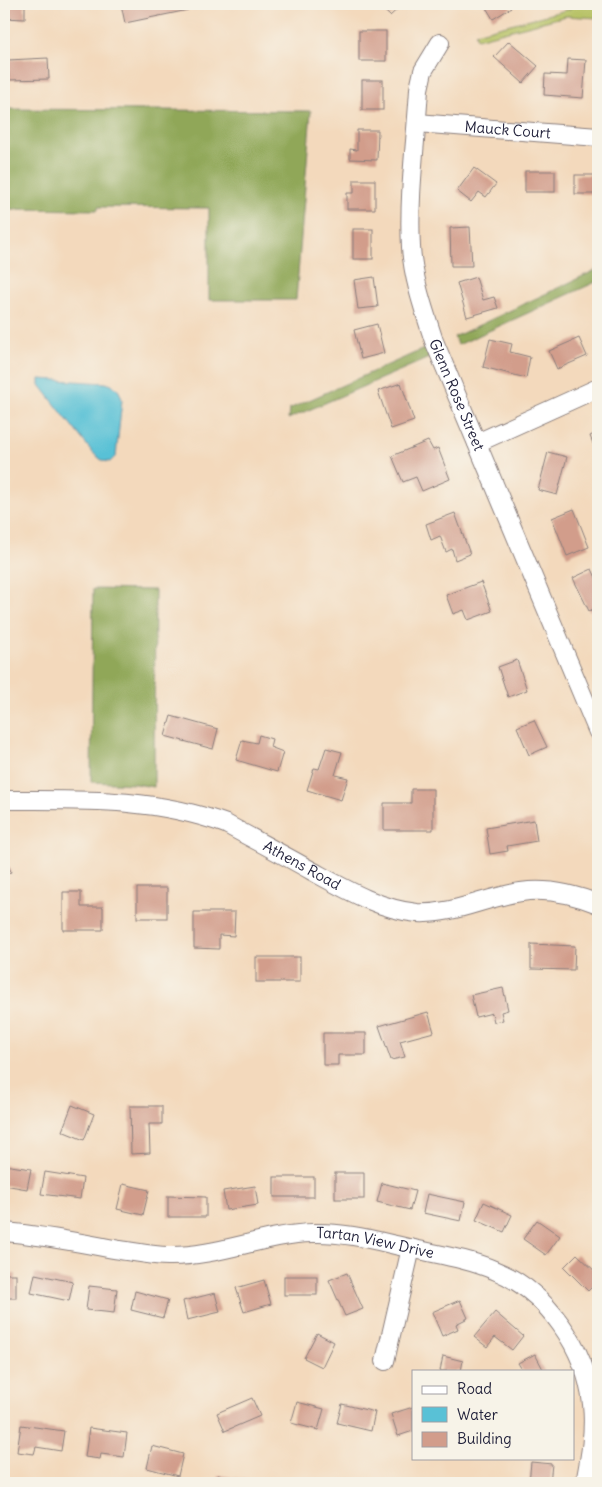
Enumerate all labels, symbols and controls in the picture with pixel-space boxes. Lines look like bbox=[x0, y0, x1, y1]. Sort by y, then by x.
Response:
street label: Mauck Court bbox=[464, 117, 551, 142]
street label: Glenn Rose Street bbox=[425, 336, 489, 454]
street label: Athens Road bbox=[260, 836, 344, 894]
street label: Tartan View Drive bbox=[316, 1223, 436, 1262]
legend bbox=[412, 1370, 574, 1460]
text: Road bbox=[457, 1379, 492, 1398]
text: Water bbox=[457, 1405, 498, 1424]
text: Building bbox=[457, 1429, 512, 1448]

